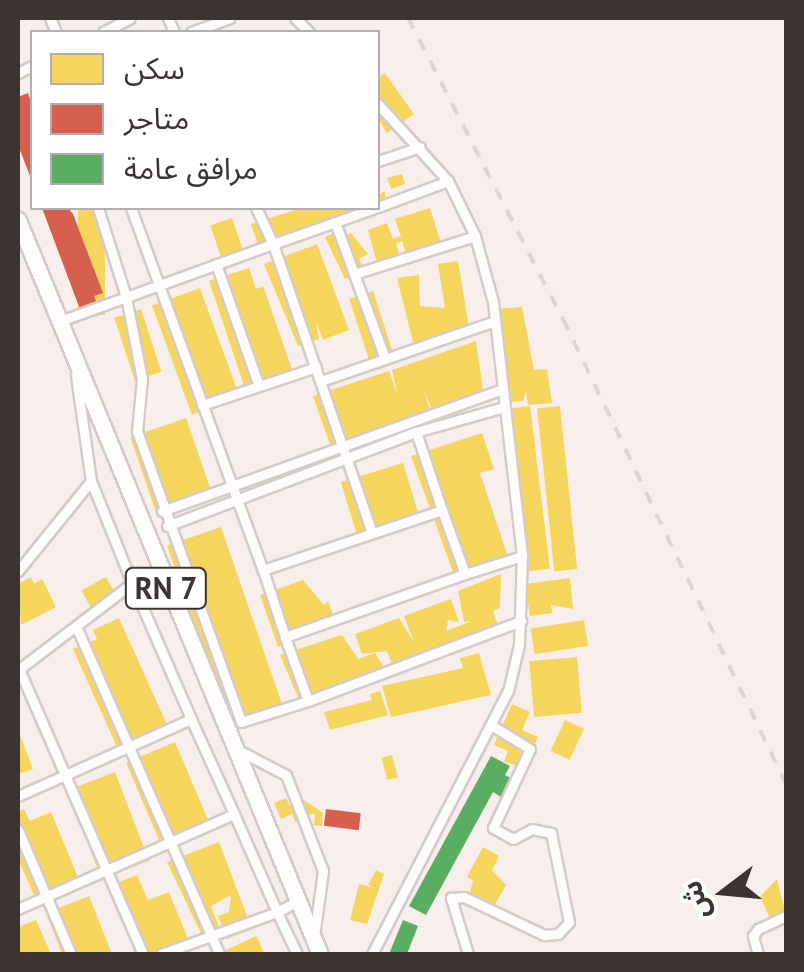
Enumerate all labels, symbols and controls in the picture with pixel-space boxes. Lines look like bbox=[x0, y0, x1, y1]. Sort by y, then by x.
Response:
legend bbox=[30, 30, 380, 210]
text: سكن bbox=[124, 48, 185, 87]
text: متاجر bbox=[124, 98, 189, 137]
text: مرافق عامة bbox=[124, 148, 258, 187]
road number: RN 7 bbox=[124, 563, 208, 613]
north arrow bbox=[674, 842, 774, 942]
text: ش bbox=[672, 877, 718, 924]

